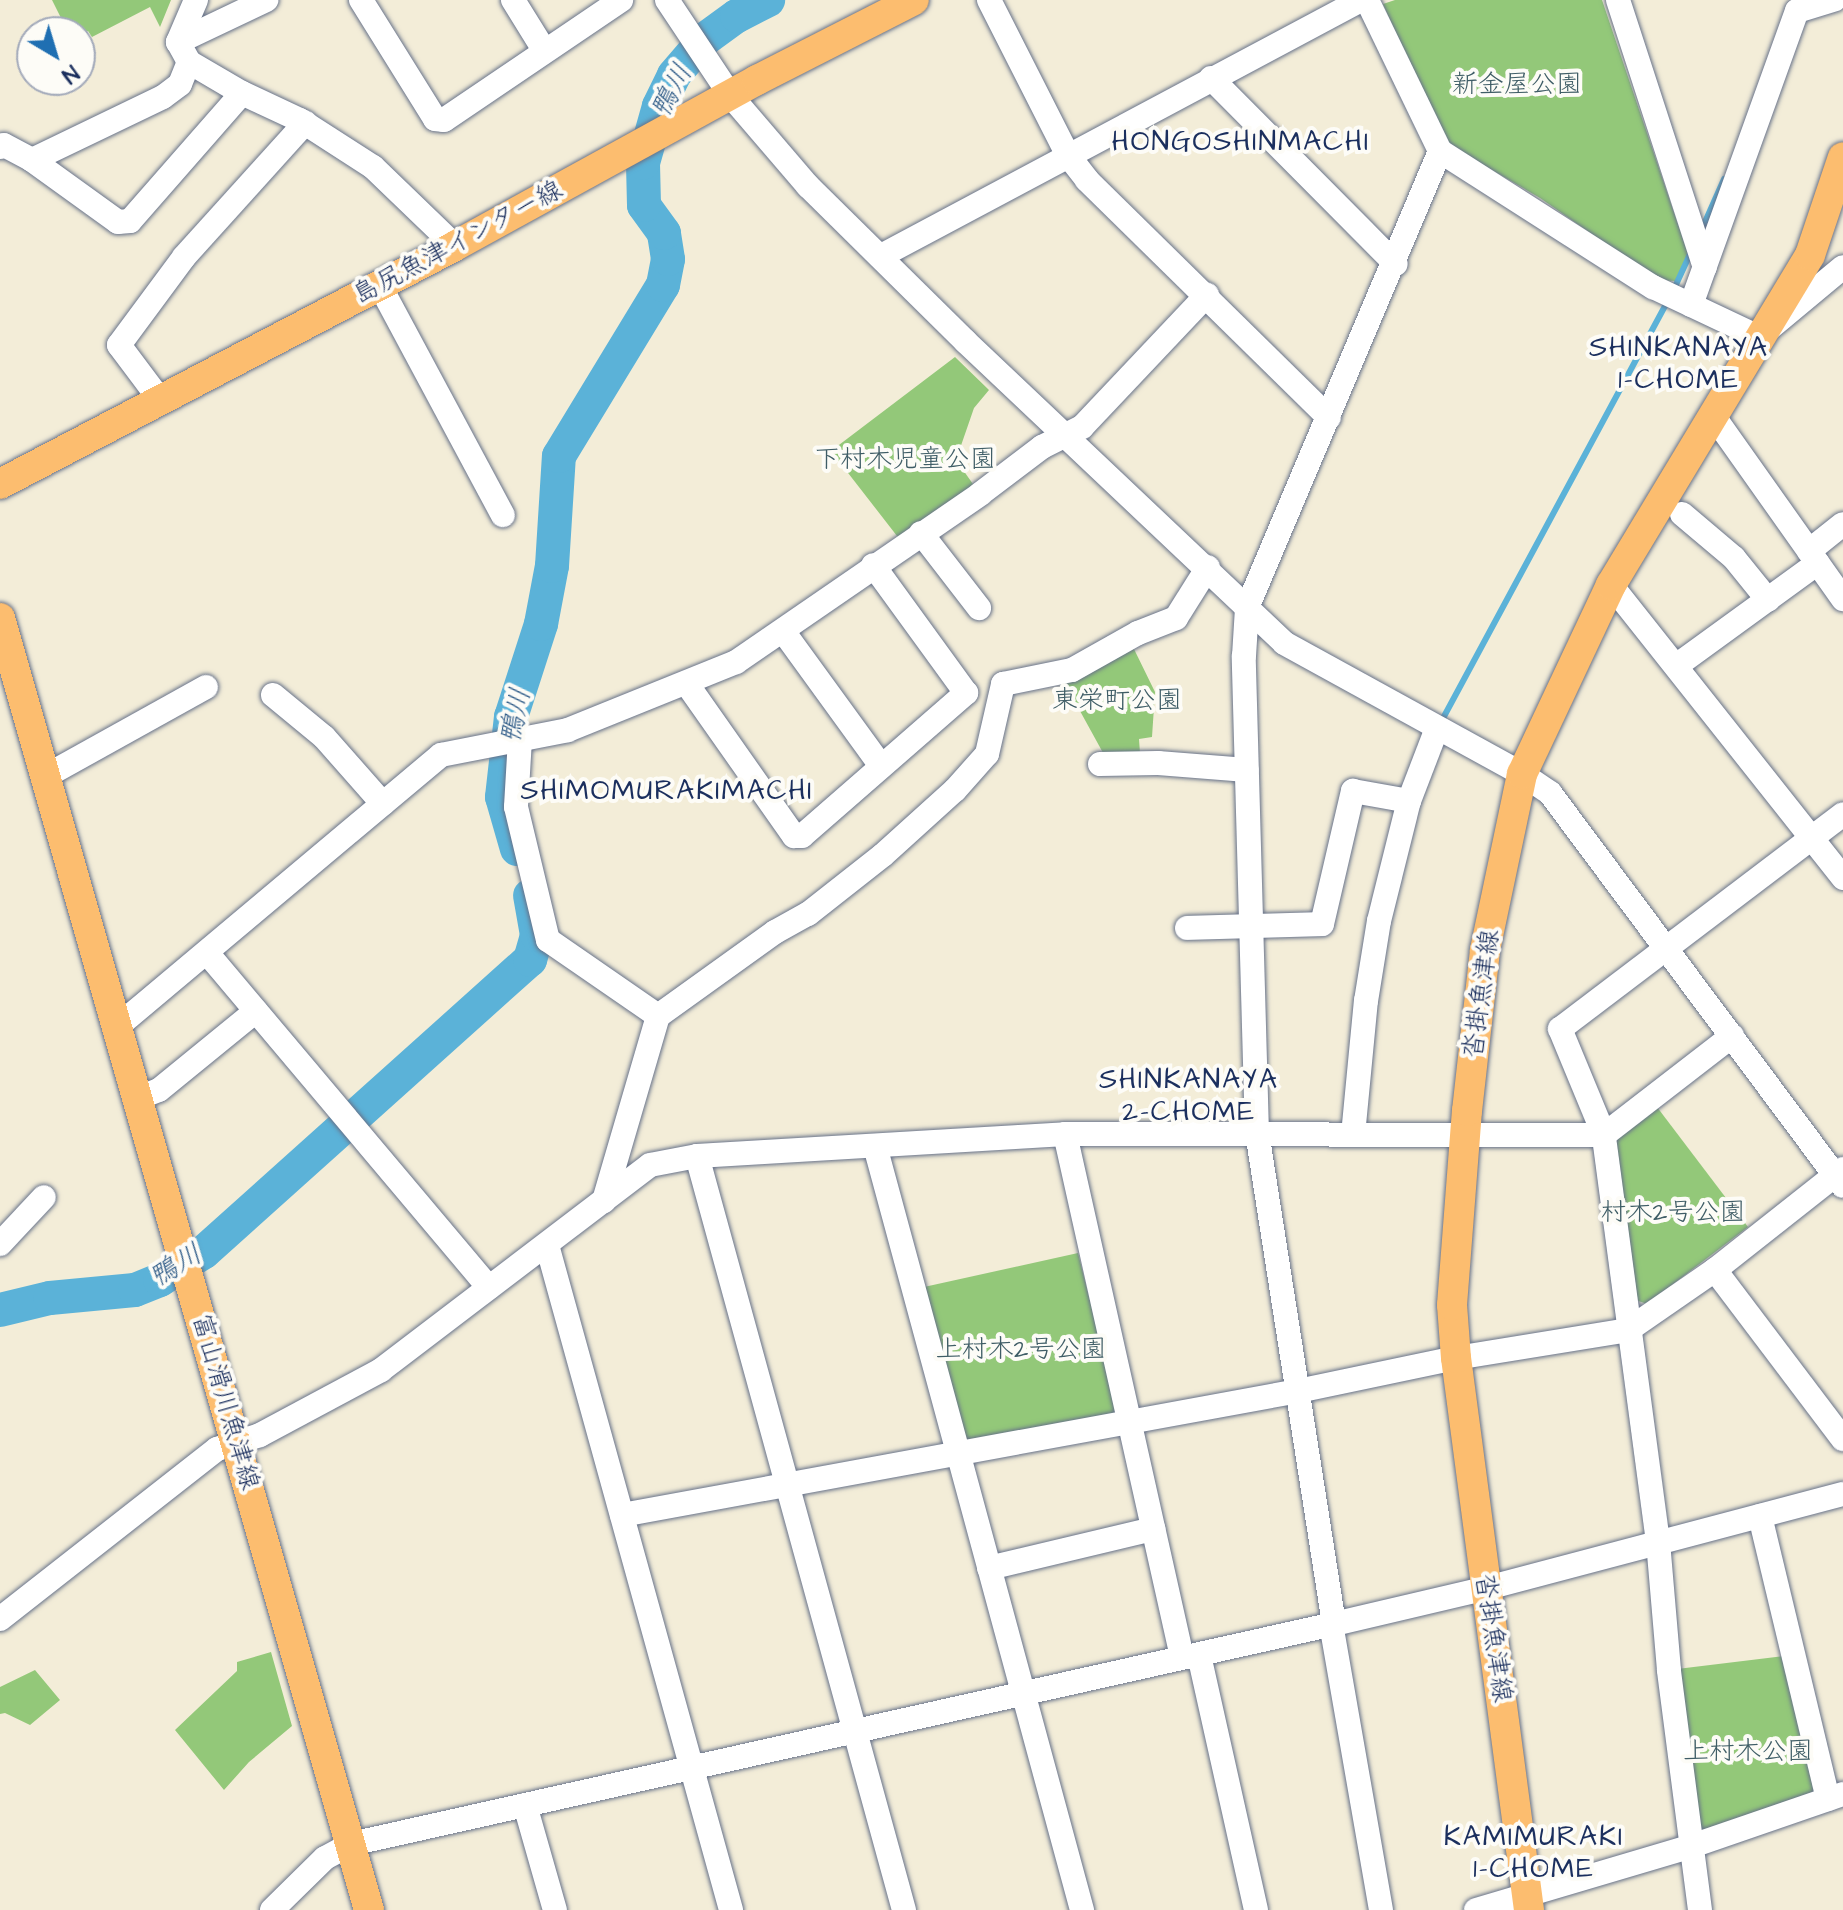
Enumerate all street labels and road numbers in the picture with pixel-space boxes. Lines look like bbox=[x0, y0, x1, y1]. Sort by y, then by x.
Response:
street label: 島尻魚津インター線 bbox=[347, 174, 569, 312]
street label: 沓掛魚津線 bbox=[1458, 927, 1506, 1061]
street label: 富山滑川魚津線 bbox=[185, 1310, 265, 1494]
street label: 沓掛魚津線 bbox=[1469, 1571, 1517, 1705]

